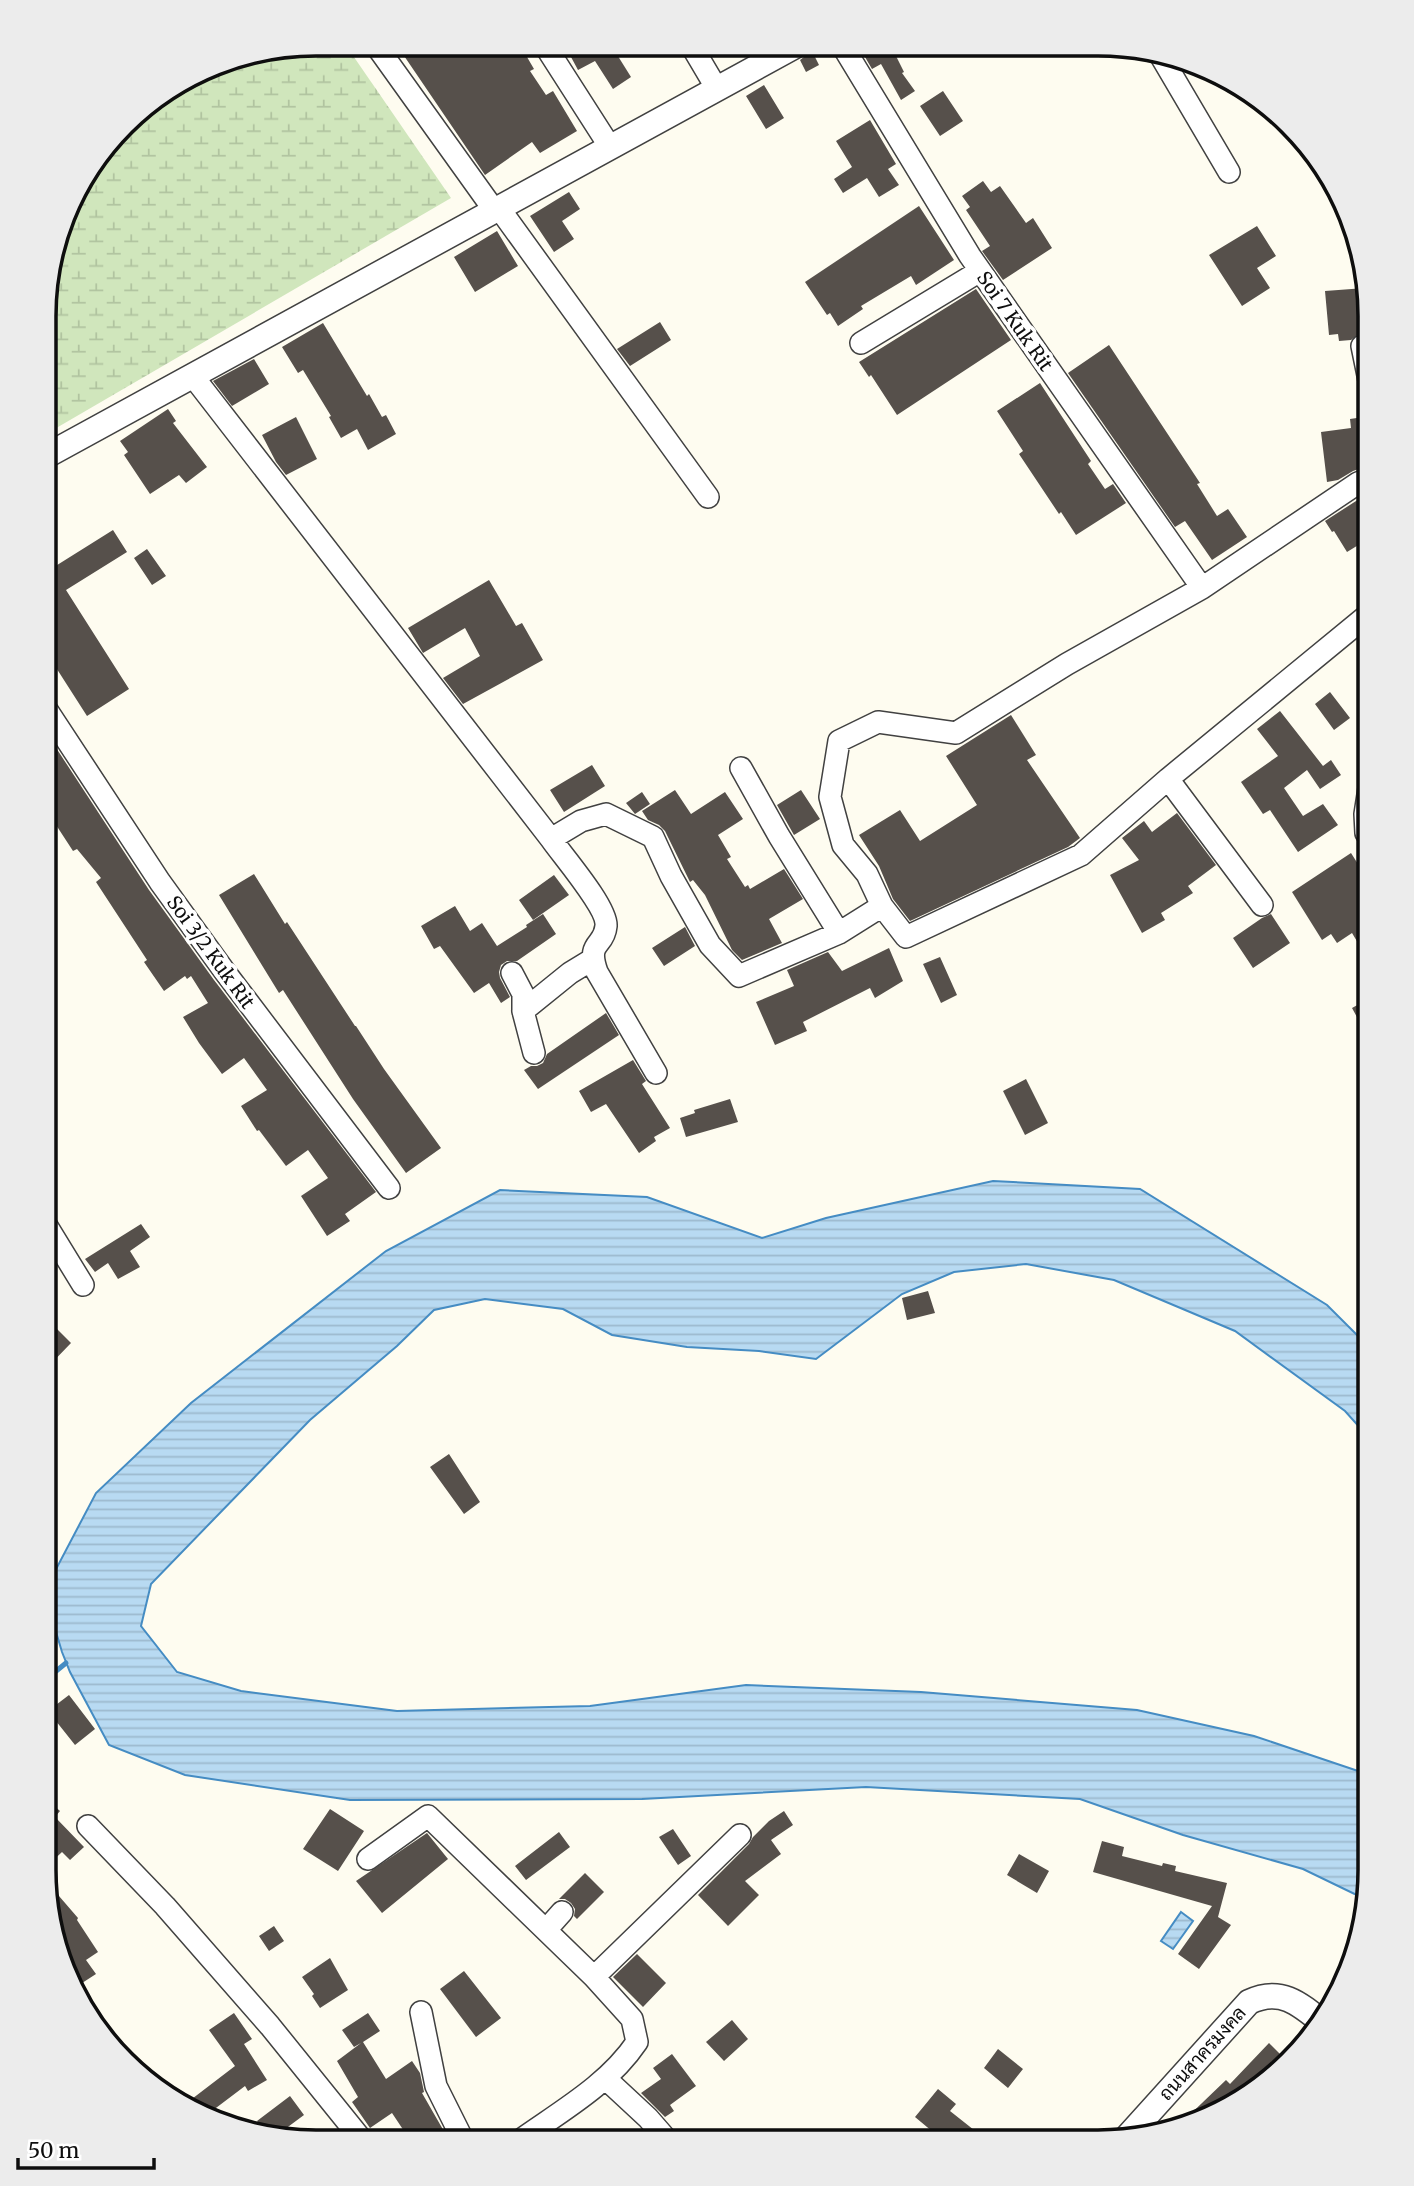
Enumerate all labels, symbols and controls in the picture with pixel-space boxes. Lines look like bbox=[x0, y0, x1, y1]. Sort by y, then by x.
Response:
street label: Soi 7 Kuk Rit bbox=[972, 266, 1059, 376]
street label: Soi 3/2 Kuk Rit bbox=[162, 891, 260, 1014]
street label: ถนนสาครมงคล bbox=[1153, 2001, 1251, 2105]
scale bar bbox=[18, 2126, 154, 2170]
text: 50 m bbox=[28, 2137, 79, 2164]

